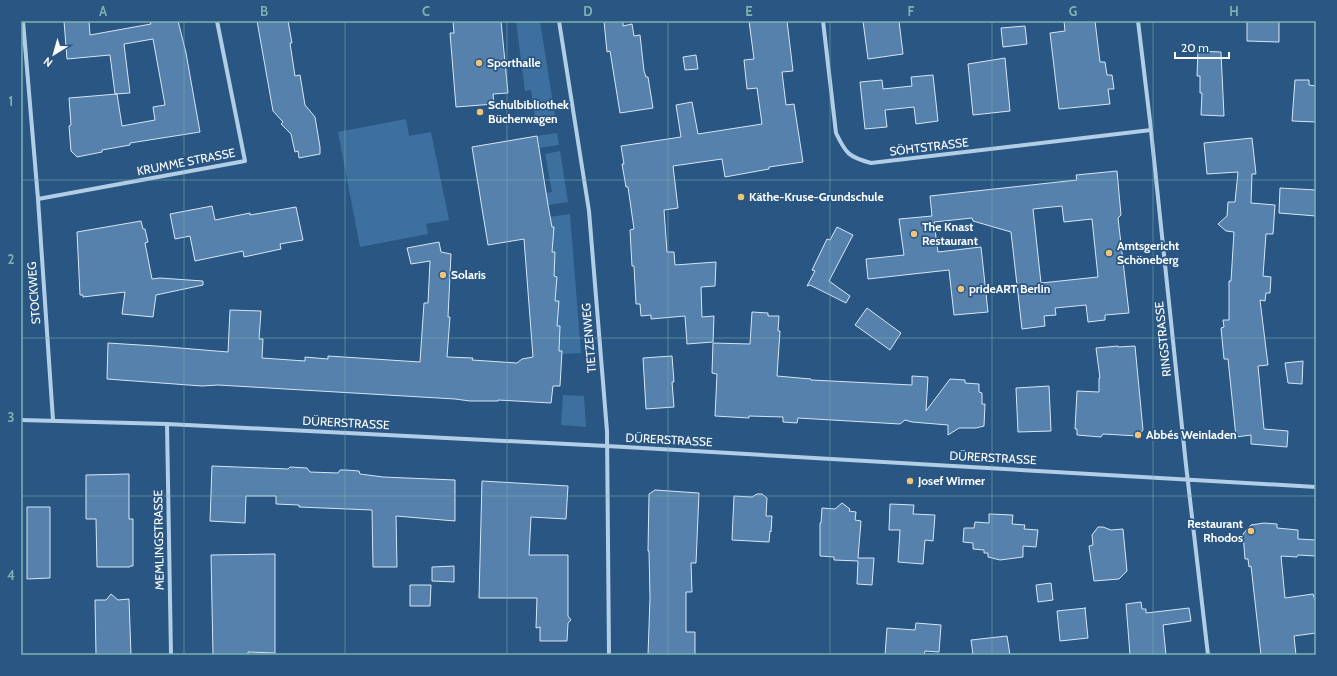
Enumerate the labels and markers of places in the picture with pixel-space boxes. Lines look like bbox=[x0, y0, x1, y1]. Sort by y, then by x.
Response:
place label: Sporthalle bbox=[487, 55, 541, 70]
marker: Sporthalle bbox=[474, 58, 484, 68]
place label: Schulbibliothek Bücherwagen bbox=[488, 97, 569, 126]
marker: Schulbibliothek Bücherwagen bbox=[475, 107, 485, 117]
place label: Käthe-Kruse-Grundschule bbox=[749, 189, 884, 204]
marker: Käthe-Kruse-Grundschule bbox=[736, 192, 746, 202]
place label: The Knast Restaurant bbox=[922, 219, 978, 248]
marker: The Knast Restaurant bbox=[909, 229, 919, 239]
place label: Amtsgericht Schöneberg bbox=[1117, 238, 1179, 267]
marker: Amtsgericht Schöneberg bbox=[1104, 248, 1114, 258]
place label: Solaris bbox=[451, 267, 486, 282]
marker: Solaris bbox=[438, 270, 448, 280]
place label: prideART Berlin bbox=[969, 281, 1050, 296]
marker: prideART Berlin bbox=[956, 284, 966, 294]
place label: Abbés Weinladen bbox=[1146, 427, 1237, 442]
marker: Abbés Weinladen bbox=[1133, 430, 1143, 440]
place label: Josef Wirmer bbox=[917, 473, 985, 488]
marker: Josef Wirmer bbox=[905, 476, 915, 486]
place label: Restaurant Rhodos bbox=[1187, 516, 1243, 545]
marker: Restaurant Rhodos bbox=[1246, 526, 1256, 536]

